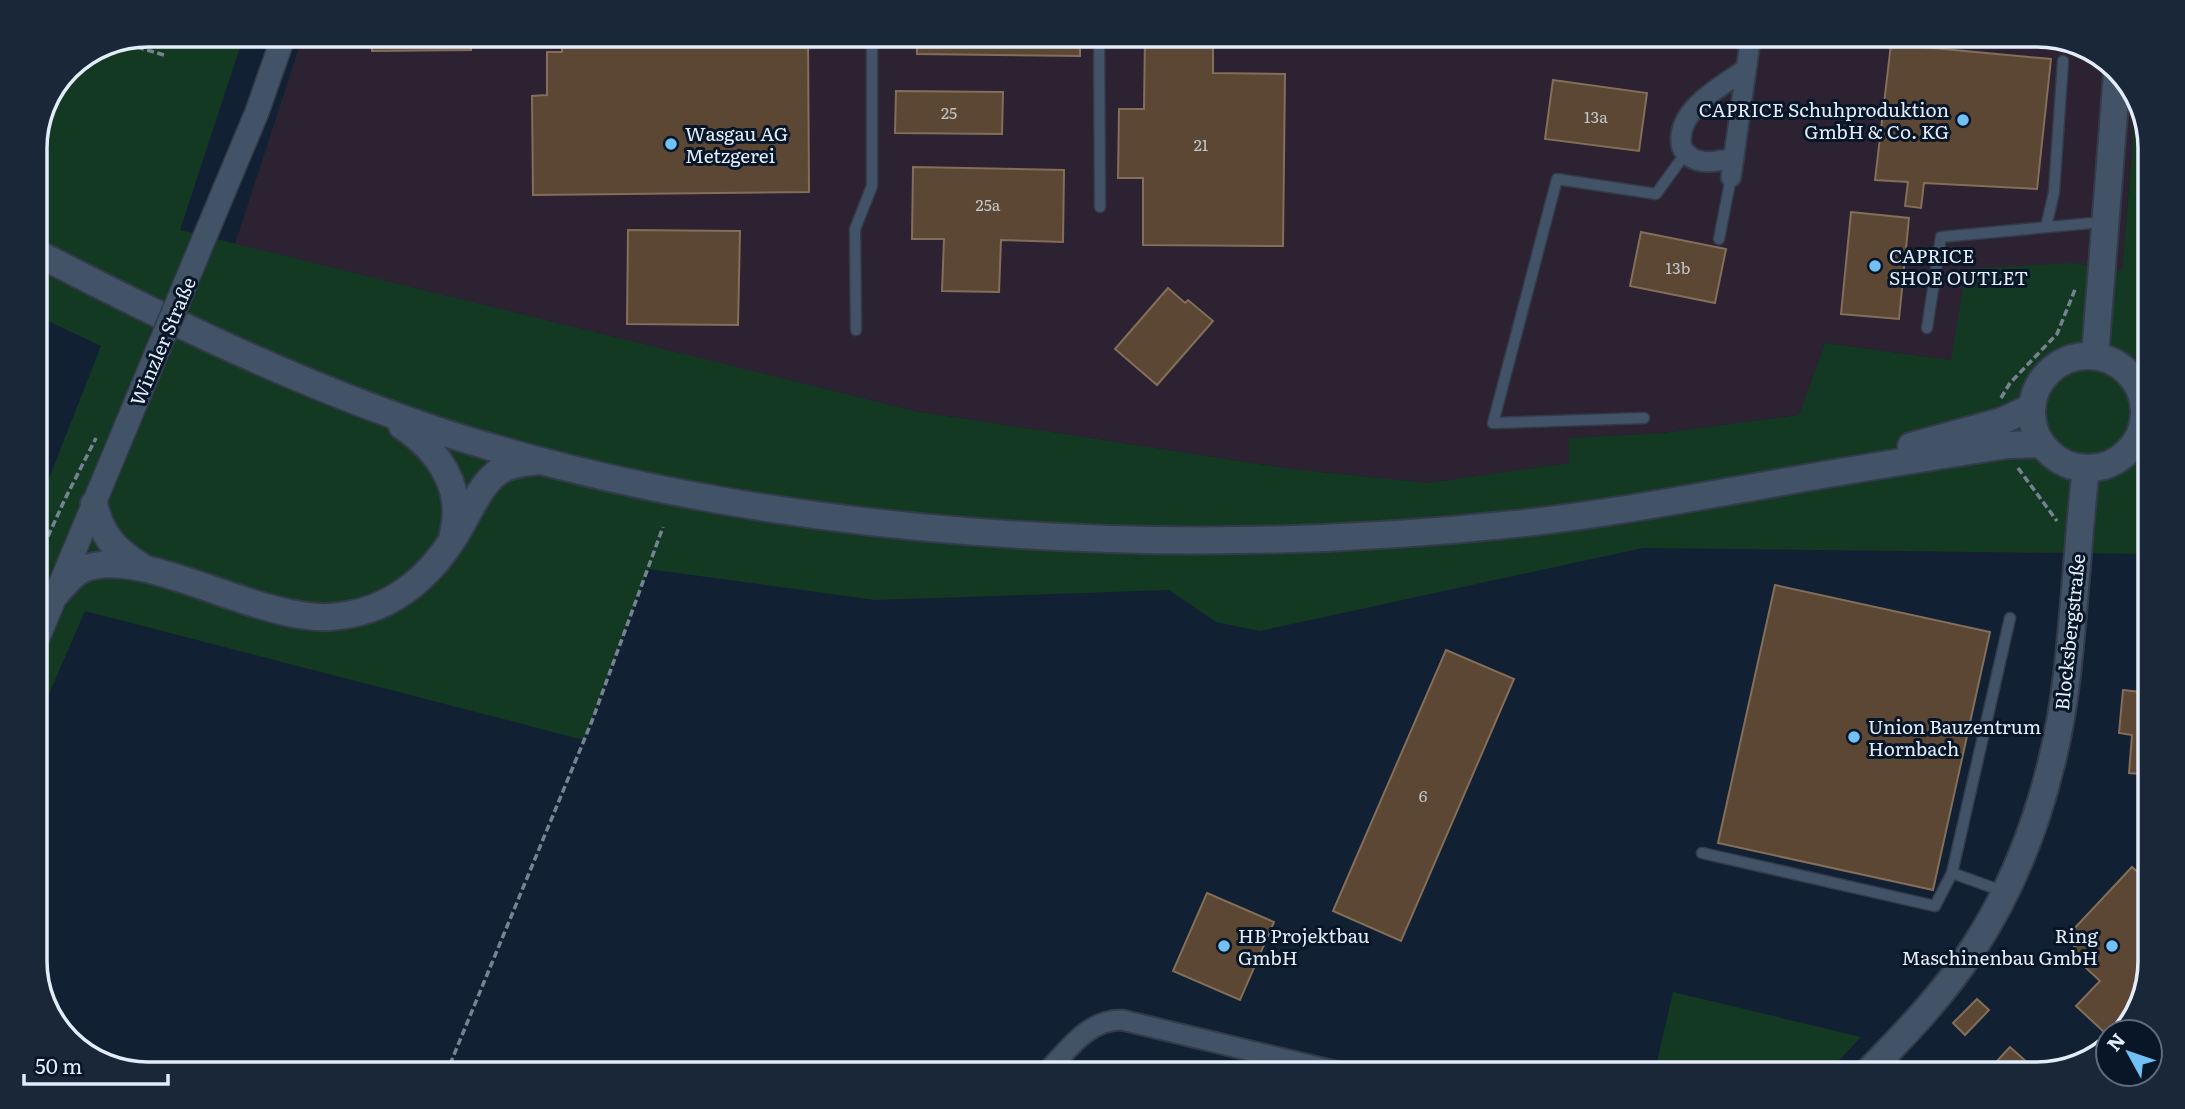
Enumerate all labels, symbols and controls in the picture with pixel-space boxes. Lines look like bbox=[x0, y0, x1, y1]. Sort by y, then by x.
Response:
place label: CAPRICE Schuhproduktion GmbH & Co. KG bbox=[1699, 95, 1949, 145]
house number: 25 bbox=[941, 100, 957, 124]
house number: 13a bbox=[1584, 104, 1608, 128]
marker: CAPRICE Schuhproduktion GmbH & Co. KG bbox=[1955, 112, 1971, 128]
place label: Wasgau AG Metzgerei bbox=[685, 119, 788, 169]
house number: 21 bbox=[1194, 132, 1209, 156]
marker: Wasgau AG Metzgerei bbox=[663, 136, 679, 152]
house number: 25a bbox=[976, 192, 1001, 216]
place label: CAPRICE SHOE OUTLET bbox=[1889, 241, 2028, 291]
house number: 13b bbox=[1666, 255, 1690, 279]
marker: CAPRICE SHOE OUTLET bbox=[1867, 258, 1883, 274]
street label: Winzler Straße bbox=[122, 272, 202, 410]
street label: Blocksbergstraße bbox=[2047, 552, 2091, 712]
place label: Union Bauzentrum Hornbach bbox=[1868, 712, 2041, 762]
marker: Union Bauzentrum Hornbach bbox=[1846, 729, 1862, 745]
house number: 6 bbox=[1419, 783, 1428, 807]
place label: HB Projektbau GmbH bbox=[1238, 921, 1370, 971]
place label: Ring Maschinenbau GmbH bbox=[1902, 921, 2098, 971]
marker: HB Projektbau GmbH bbox=[1216, 938, 1232, 954]
marker: Ring Maschinenbau GmbH bbox=[2104, 938, 2120, 954]
north arrow bbox=[2094, 1018, 2164, 1088]
text: N bbox=[2099, 1026, 2131, 1057]
scale bar bbox=[24, 1042, 168, 1086]
text: 50 m bbox=[35, 1049, 82, 1080]

